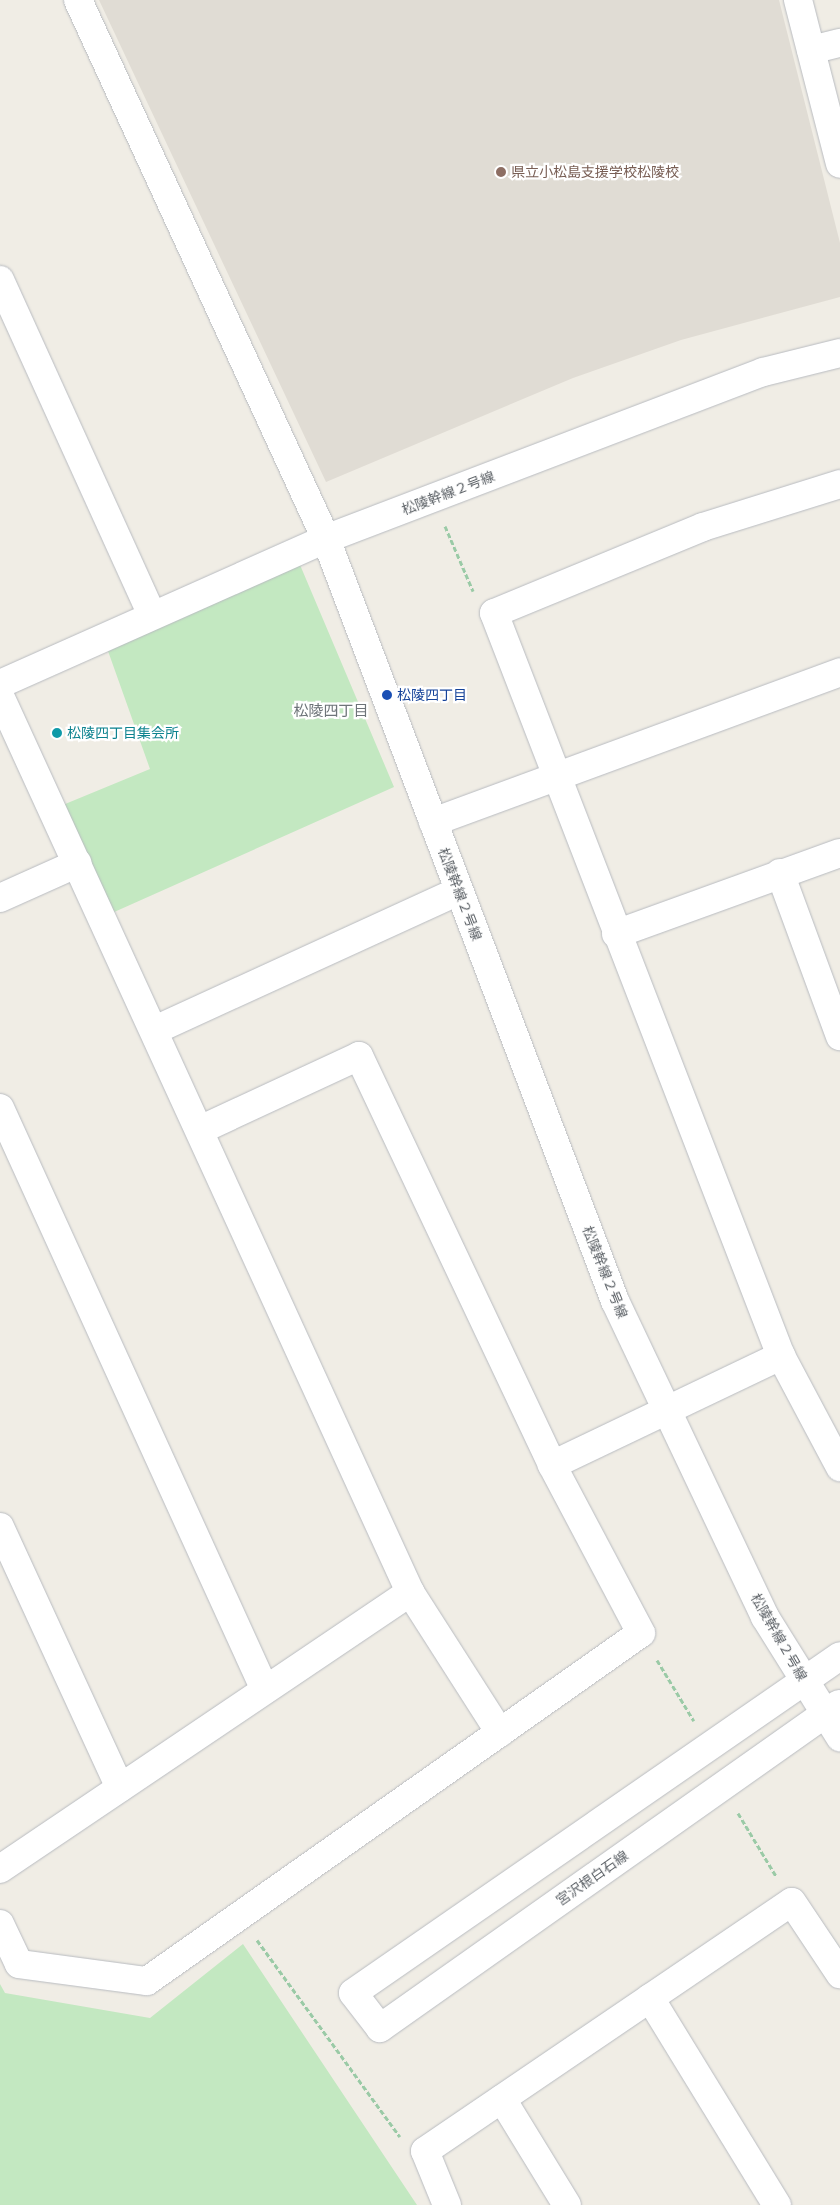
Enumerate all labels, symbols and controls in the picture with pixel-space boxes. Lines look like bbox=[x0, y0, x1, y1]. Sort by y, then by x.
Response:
place label: 県立小松島支援学校松陵校 bbox=[511, 164, 679, 180]
marker: 県立小松島支援学校松陵校 bbox=[495, 166, 507, 178]
street label: 松陵幹線２号線 bbox=[399, 468, 497, 518]
place label: 松陵四丁目 bbox=[397, 687, 467, 703]
marker: 松陵四丁目 bbox=[381, 689, 393, 701]
district label: 松陵四丁目 bbox=[294, 702, 368, 720]
place label: 松陵四丁目集会所 bbox=[67, 725, 179, 741]
marker: 松陵四丁目集会所 bbox=[51, 727, 63, 739]
street label: 松陵幹線２号線 bbox=[435, 845, 485, 943]
street label: 松陵幹線２号線 bbox=[579, 1223, 631, 1321]
street label: 松陵幹線２号線 bbox=[747, 1590, 811, 1684]
street label: 宮沢根白石線 bbox=[553, 1847, 631, 1909]

